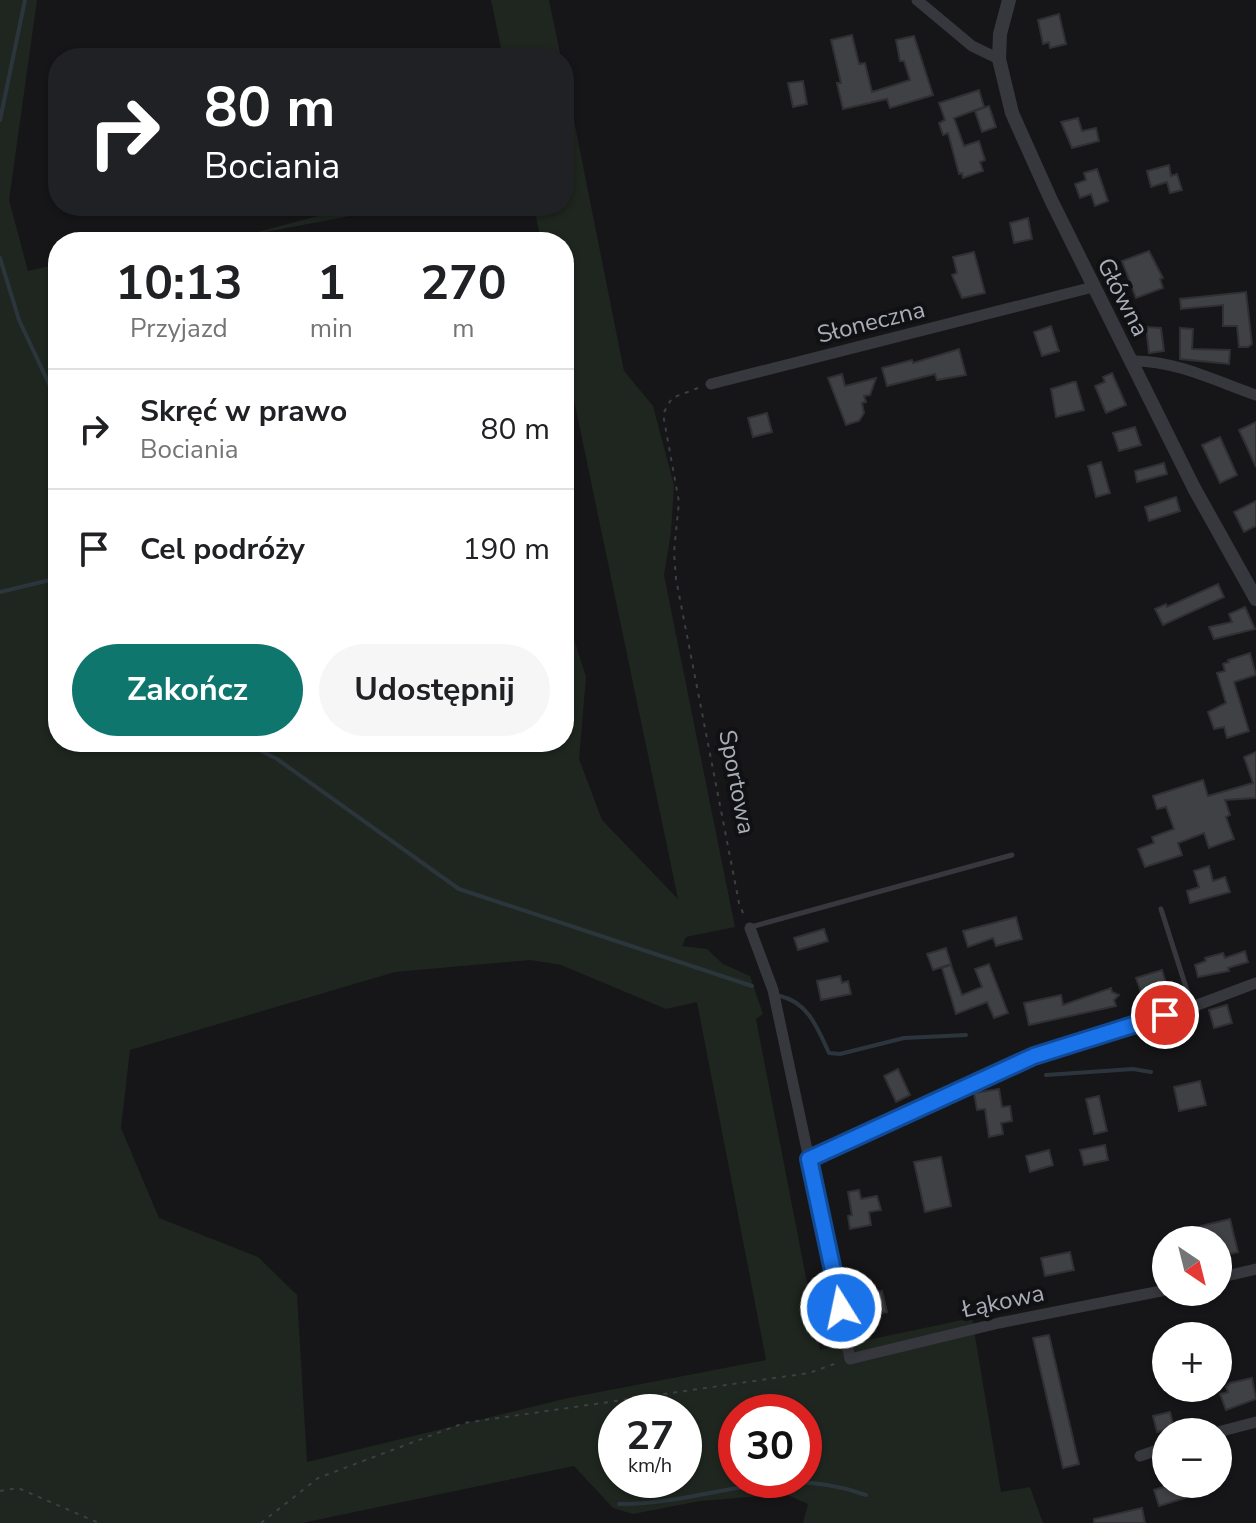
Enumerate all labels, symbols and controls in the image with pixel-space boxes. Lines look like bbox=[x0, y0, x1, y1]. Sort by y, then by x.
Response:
text: 80 m bbox=[204, 69, 335, 146]
icon: right bbox=[72, 80, 176, 184]
text: Bociania bbox=[204, 142, 340, 191]
text: 10:13 bbox=[115, 250, 242, 316]
text: 1 bbox=[317, 250, 346, 316]
text: 270 bbox=[420, 250, 507, 316]
street label: Główna bbox=[1090, 252, 1156, 342]
street label: Słoneczna bbox=[814, 293, 928, 351]
text: Przyjazd bbox=[130, 311, 228, 346]
text: min bbox=[310, 311, 353, 346]
text: m bbox=[452, 311, 475, 346]
text: Skręć w prawo bbox=[140, 391, 347, 432]
icon: right bbox=[72, 407, 116, 451]
text: 80 m bbox=[481, 409, 550, 450]
text: Bociania bbox=[140, 432, 238, 467]
icon: arrive bbox=[72, 527, 116, 571]
text: Cel podróży bbox=[140, 529, 305, 570]
text: 190 m bbox=[463, 529, 550, 570]
button: Zakończ bbox=[72, 644, 303, 736]
button: Udostępnij bbox=[319, 644, 550, 736]
street label: Sportowa bbox=[711, 727, 763, 837]
pin bbox=[1131, 981, 1199, 1049]
icon: arrive bbox=[1143, 993, 1187, 1037]
north arrow bbox=[1152, 1226, 1232, 1306]
map controls bbox=[1152, 1226, 1232, 1498]
position arrow bbox=[799, 1266, 883, 1350]
street label: Łąkowa bbox=[958, 1277, 1047, 1326]
button: + bbox=[1152, 1322, 1232, 1402]
speed limit sign: 30 bbox=[718, 1394, 822, 1498]
text: 27 bbox=[626, 1409, 674, 1463]
button: − bbox=[1152, 1418, 1232, 1498]
text: km/h bbox=[628, 1452, 672, 1479]

